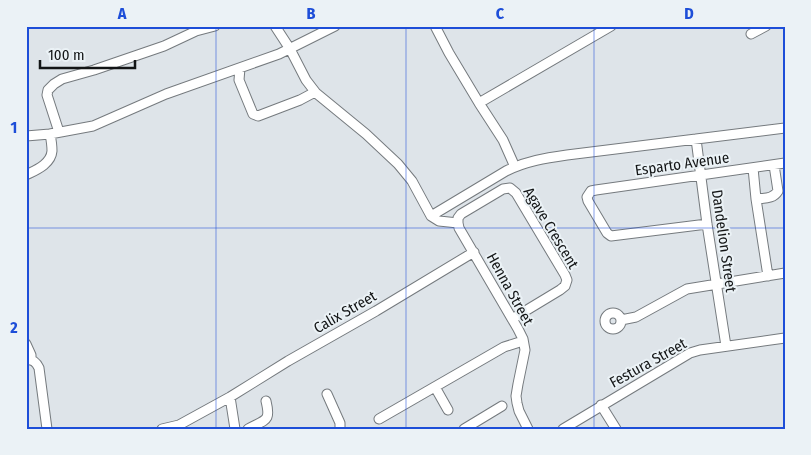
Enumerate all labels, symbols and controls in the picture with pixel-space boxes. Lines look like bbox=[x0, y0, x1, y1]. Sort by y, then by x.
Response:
text: A bbox=[117, 4, 127, 23]
text: B bbox=[307, 4, 316, 23]
text: C bbox=[496, 4, 505, 23]
text: D bbox=[684, 4, 694, 23]
scale bar bbox=[40, 38, 135, 70]
text: 100 m bbox=[48, 46, 85, 64]
text: 1 bbox=[11, 118, 17, 137]
street label: Esparto Avenue bbox=[634, 148, 730, 180]
street label: Agave Crescent bbox=[520, 184, 582, 272]
street label: Dandelion Street bbox=[708, 189, 740, 293]
street label: Henna Street bbox=[483, 250, 537, 328]
street label: Calix Street bbox=[310, 287, 380, 337]
text: 2 bbox=[9, 318, 18, 337]
street label: Festura Street bbox=[606, 334, 690, 392]

